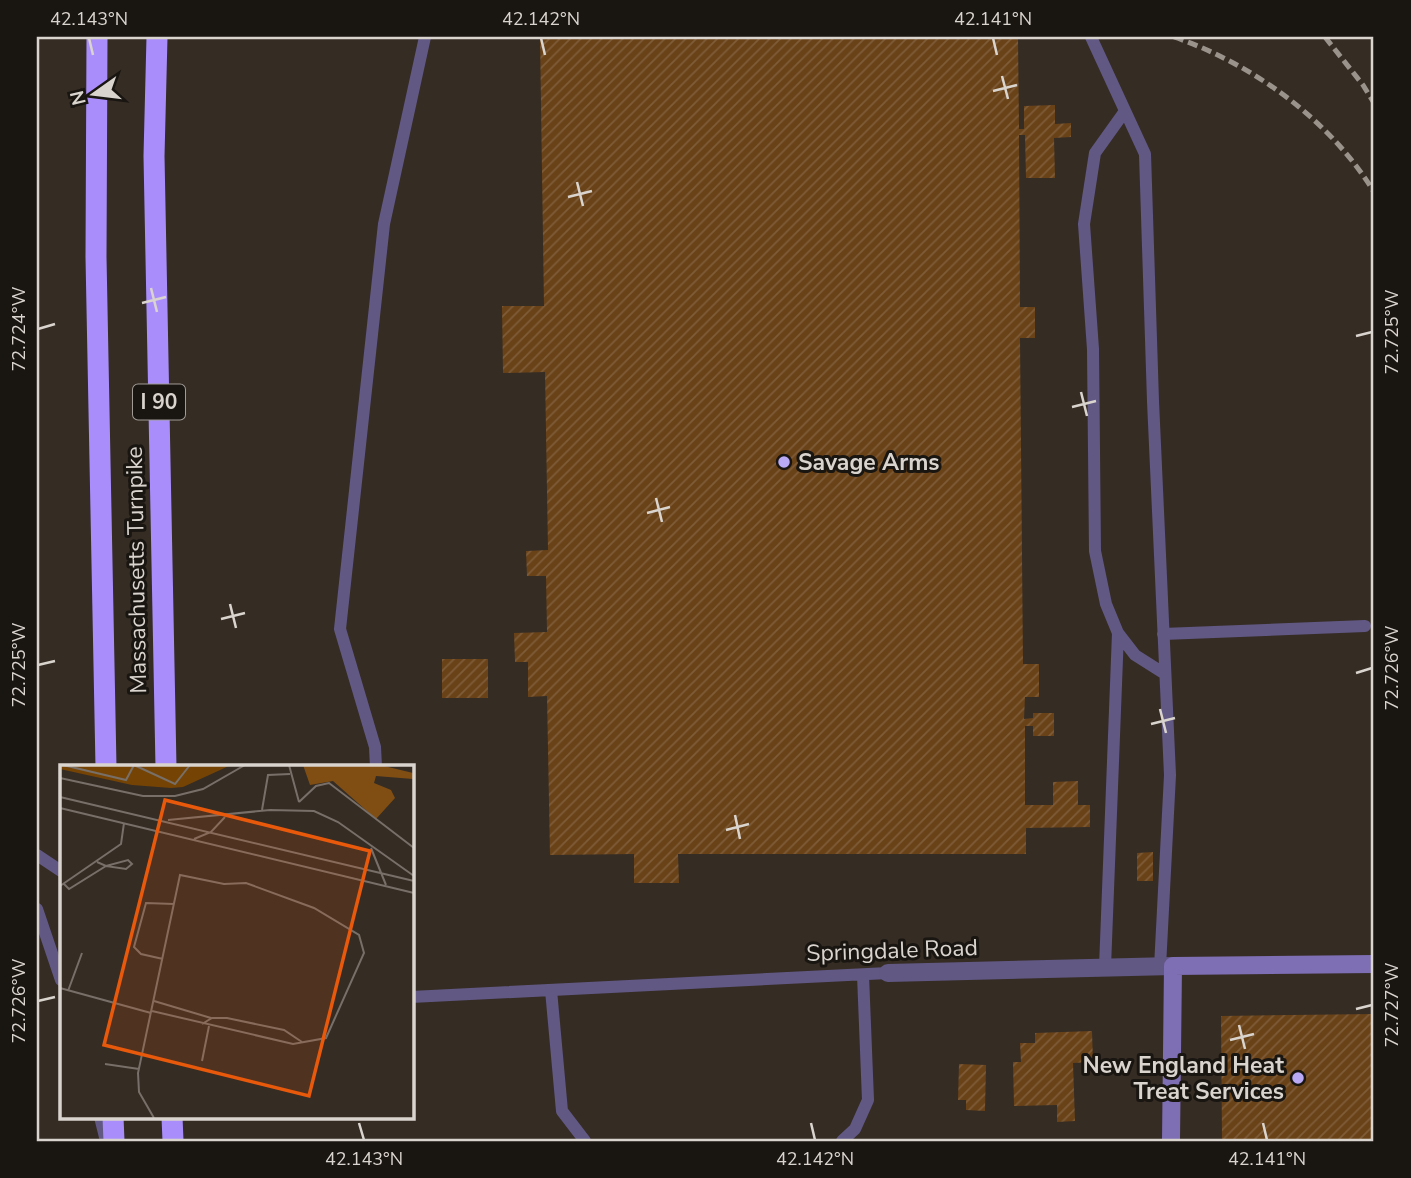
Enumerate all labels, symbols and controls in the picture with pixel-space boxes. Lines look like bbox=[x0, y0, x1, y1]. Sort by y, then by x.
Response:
text: 42.143°N bbox=[50, 7, 128, 31]
text: 42.142°N bbox=[502, 7, 580, 31]
text: 42.141°N bbox=[954, 7, 1032, 31]
north arrow bbox=[60, 60, 130, 130]
text: N bbox=[64, 88, 93, 108]
text: 72.724°W bbox=[7, 286, 31, 371]
text: 72.725°W bbox=[1380, 289, 1404, 374]
road number: I 90 bbox=[133, 384, 185, 420]
street label: Massachusetts Turnpike bbox=[119, 446, 154, 694]
place label: Savage Arms bbox=[798, 447, 940, 478]
marker: Savage Arms bbox=[776, 454, 792, 470]
text: 72.725°W bbox=[7, 622, 31, 707]
text: 72.726°W bbox=[1380, 625, 1404, 710]
inset map bbox=[60, 765, 413, 1118]
street label: Springdale Road bbox=[806, 932, 978, 969]
text: 72.726°W bbox=[7, 958, 31, 1043]
text: 72.727°W bbox=[1380, 962, 1404, 1047]
place label: New England Heat Treat Services bbox=[1083, 1050, 1284, 1107]
marker: New England Heat Treat Services bbox=[1290, 1070, 1306, 1086]
text: 42.143°N bbox=[325, 1147, 403, 1171]
text: 42.142°N bbox=[776, 1147, 854, 1171]
text: 42.141°N bbox=[1228, 1147, 1306, 1171]

